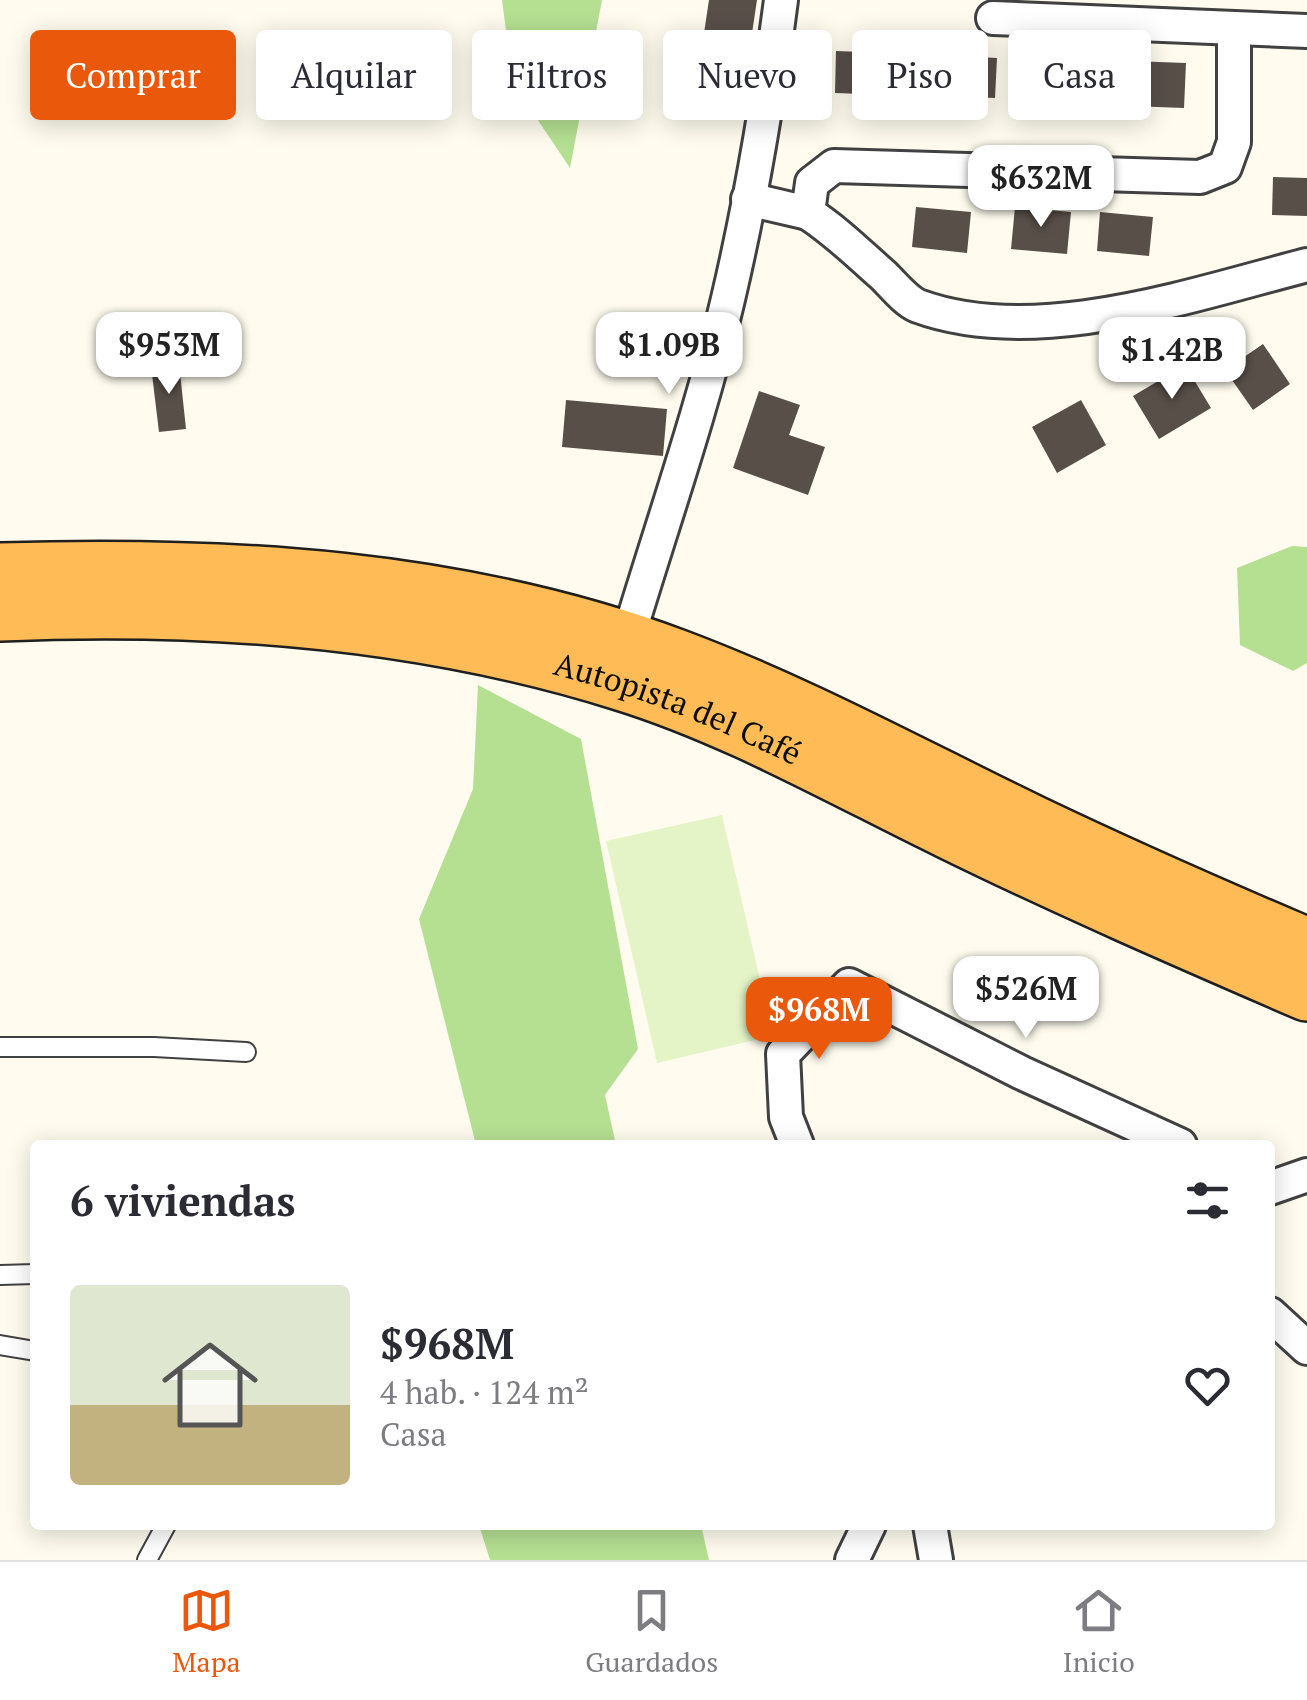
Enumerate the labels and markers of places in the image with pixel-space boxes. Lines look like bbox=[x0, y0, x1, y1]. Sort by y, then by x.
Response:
pin: $632M bbox=[971, 145, 1111, 230]
pin: $953M bbox=[99, 312, 239, 397]
pin: $1.09B bbox=[588, 312, 750, 397]
pin: $1.42B bbox=[1091, 317, 1253, 402]
pin: $526M bbox=[956, 956, 1096, 1041]
pin: $968M bbox=[749, 977, 889, 1062]

